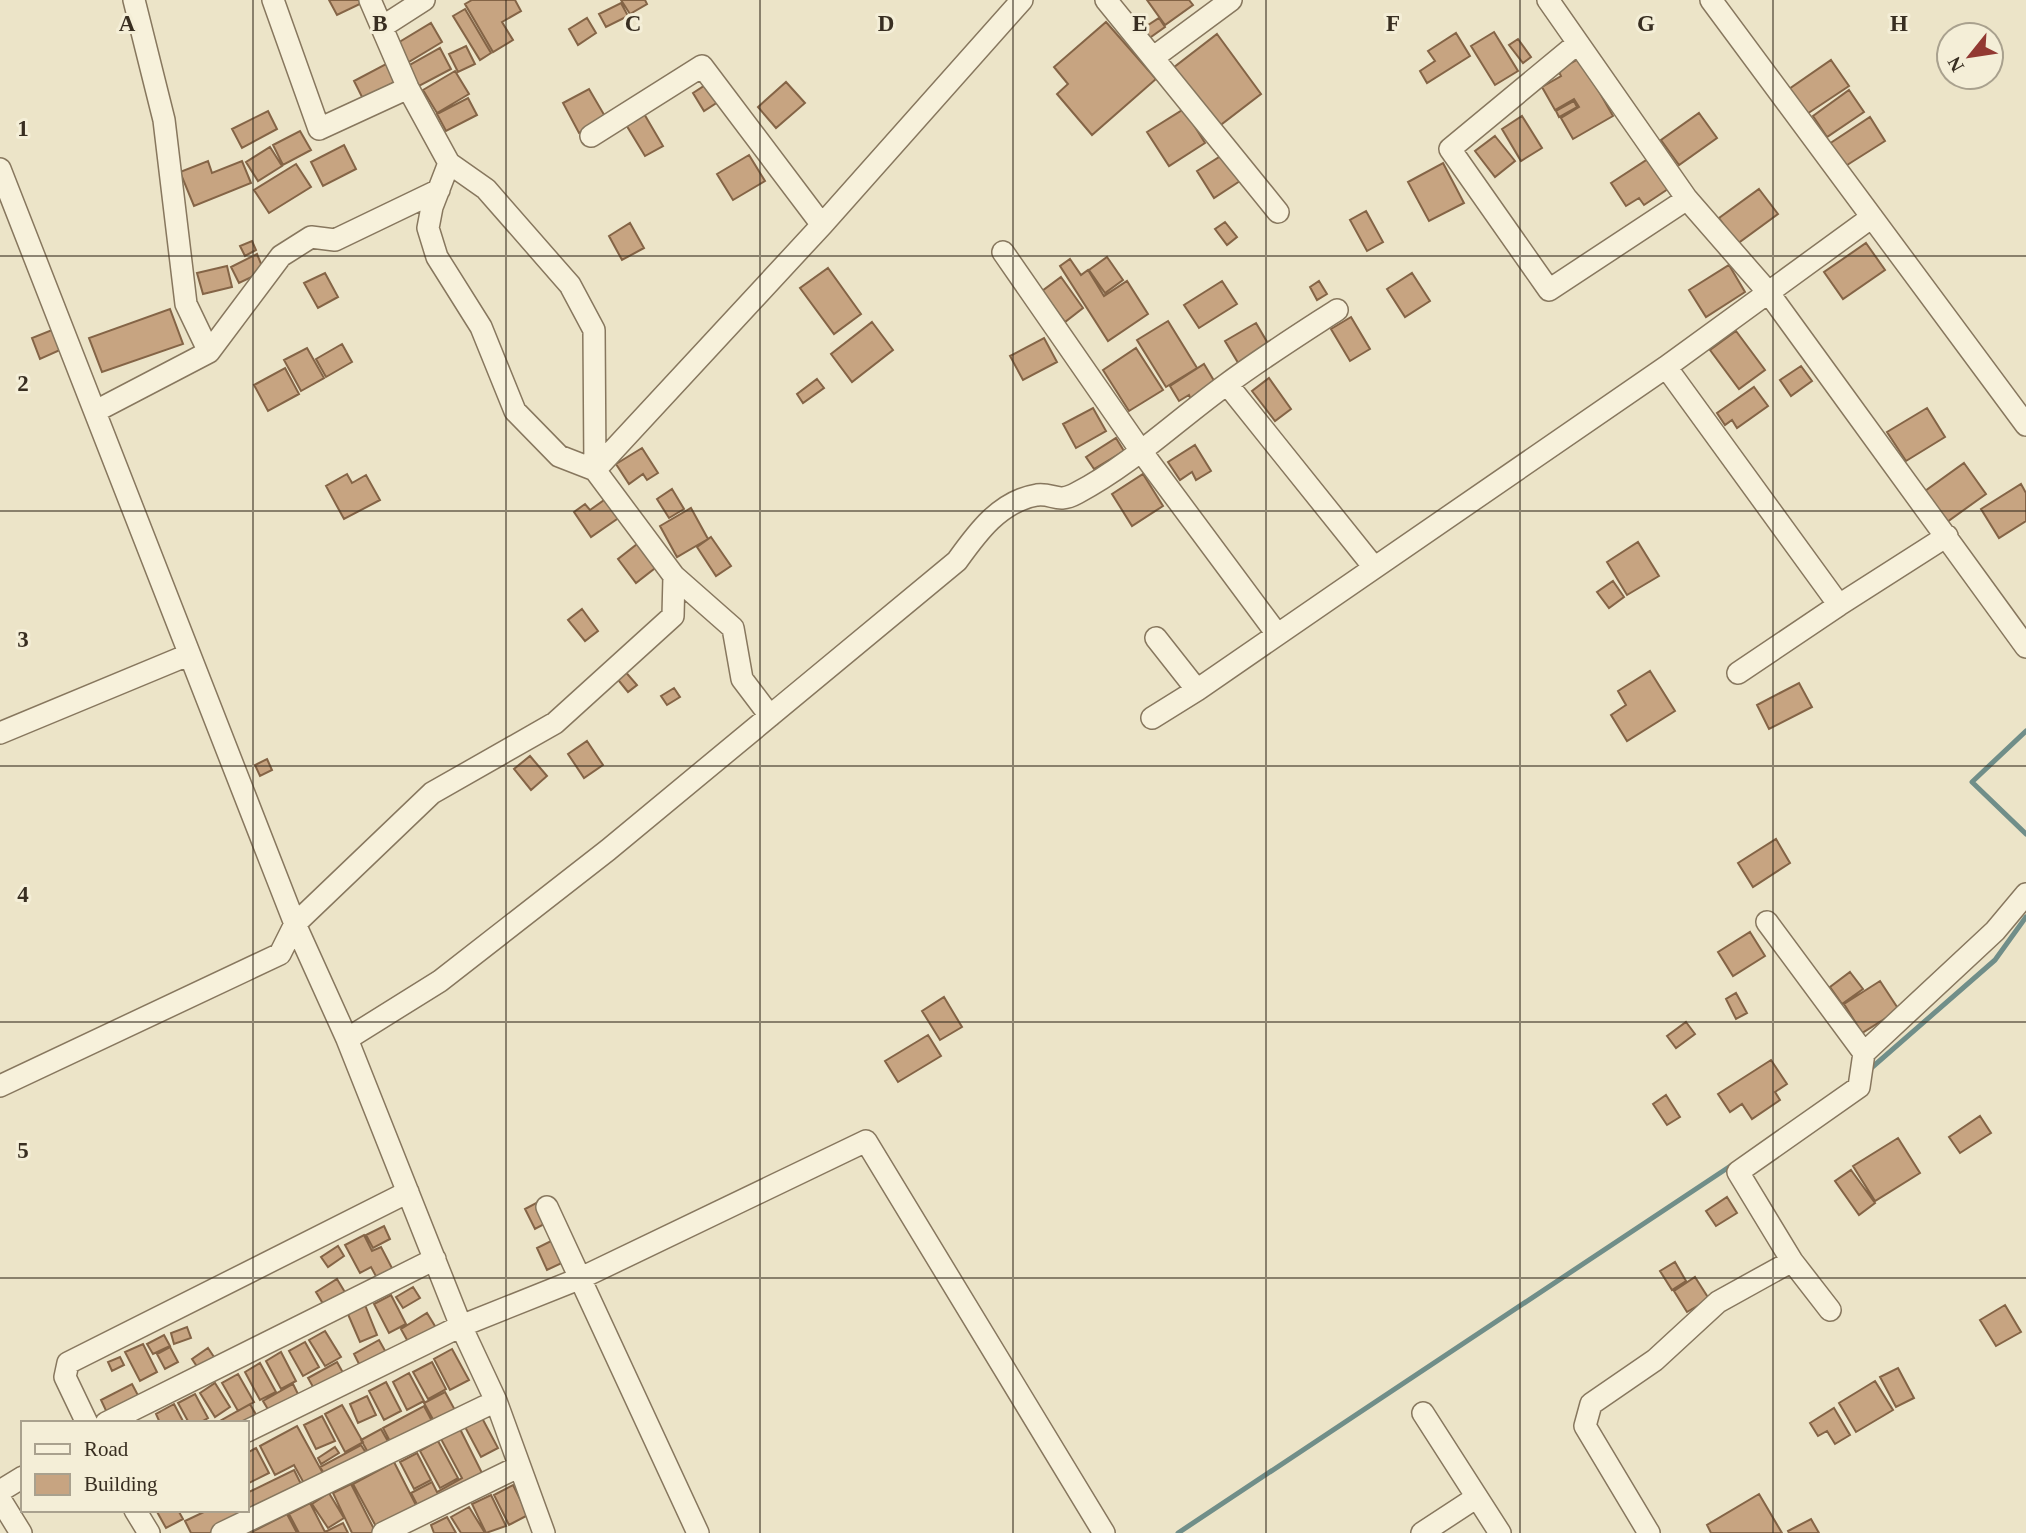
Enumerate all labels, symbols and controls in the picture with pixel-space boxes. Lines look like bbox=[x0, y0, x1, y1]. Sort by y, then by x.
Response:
text: A bbox=[119, 11, 136, 36]
text: B bbox=[372, 11, 388, 36]
text: C bbox=[625, 11, 641, 36]
text: D bbox=[878, 11, 894, 36]
text: E bbox=[1132, 11, 1148, 36]
text: F bbox=[1386, 11, 1400, 36]
text: G bbox=[1637, 11, 1655, 36]
text: H bbox=[1890, 11, 1908, 36]
north arrow bbox=[1935, 21, 2005, 91]
text: N bbox=[1943, 53, 1968, 75]
text: 1 bbox=[17, 116, 29, 141]
text: 2 bbox=[17, 371, 29, 396]
text: 3 bbox=[17, 627, 29, 652]
text: 4 bbox=[17, 882, 29, 907]
text: 5 bbox=[17, 1138, 29, 1163]
legend bbox=[21, 1421, 248, 1512]
text: Road bbox=[84, 1437, 129, 1461]
text: Building bbox=[84, 1472, 158, 1496]

